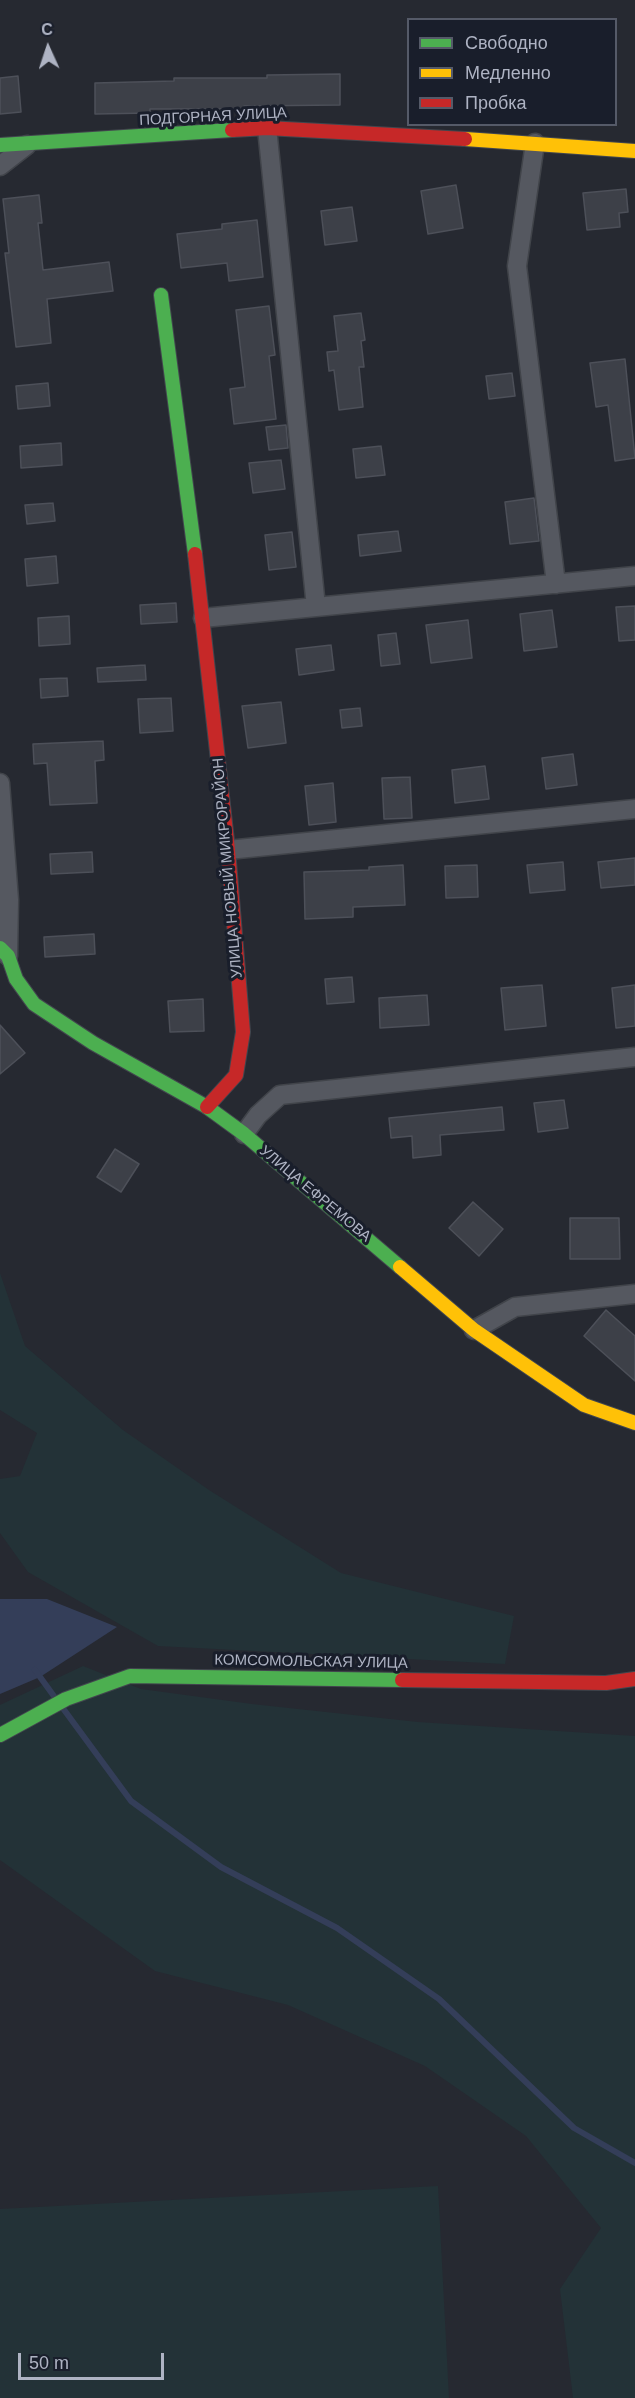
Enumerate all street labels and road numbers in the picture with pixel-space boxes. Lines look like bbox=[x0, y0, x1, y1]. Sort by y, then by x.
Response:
street label: ПОДГОРНАЯ УЛИЦА bbox=[139, 104, 287, 130]
street label: УЛИЦА НОВЫЙ МИКРОРАЙОН bbox=[209, 757, 247, 979]
street label: УЛИЦА ЕФРЕМОВА bbox=[256, 1142, 374, 1246]
street label: КОМСОМОЛЬСКАЯ УЛИЦА bbox=[214, 1651, 408, 1673]

